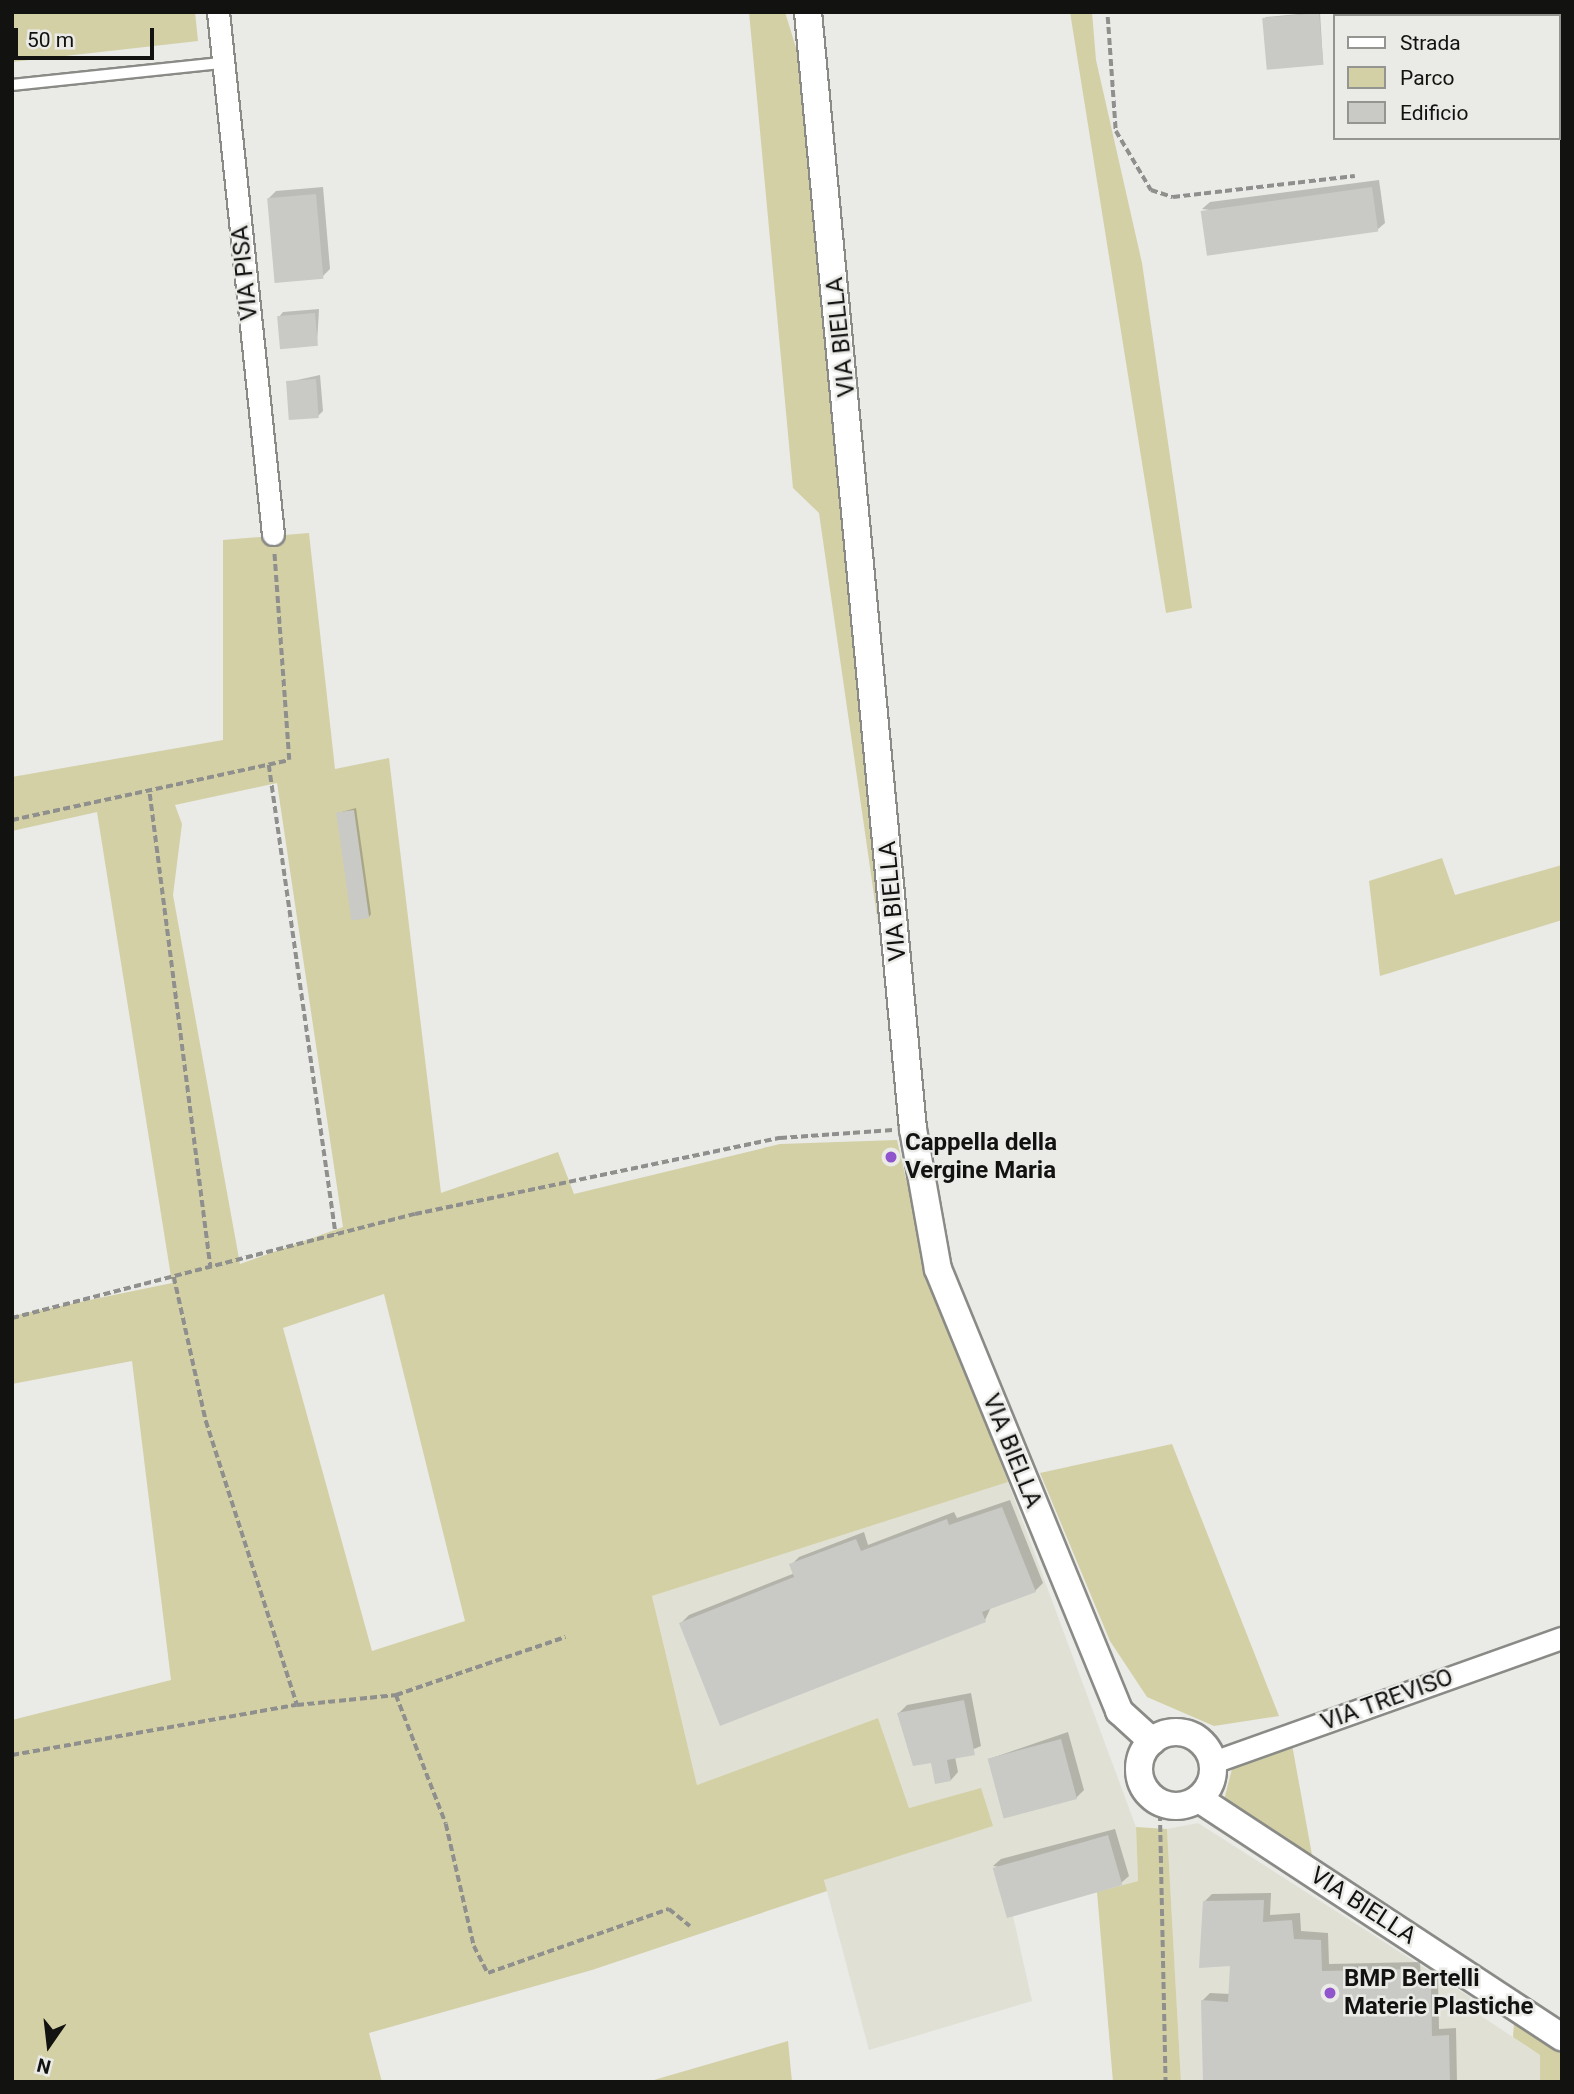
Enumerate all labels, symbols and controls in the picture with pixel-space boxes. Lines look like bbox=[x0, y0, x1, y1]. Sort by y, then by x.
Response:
scale bar bbox=[18, 14, 158, 58]
legend bbox=[1332, 14, 1560, 140]
text: 50 m bbox=[27, 28, 74, 52]
text: Strada bbox=[1400, 31, 1461, 55]
text: Parco bbox=[1400, 66, 1454, 90]
text: Edificio bbox=[1400, 101, 1468, 125]
street label: VIA PISA bbox=[226, 224, 264, 322]
street label: VIA BIELLA bbox=[820, 276, 862, 398]
street label: VIA BIELLA bbox=[873, 840, 913, 962]
place label: Cappella della Vergine Maria bbox=[905, 1129, 1057, 1185]
marker: Cappella della Vergine Maria bbox=[883, 1149, 899, 1165]
street label: VIA BIELLA bbox=[976, 1390, 1048, 1512]
street label: VIA TREVISO bbox=[1317, 1663, 1457, 1737]
street label: VIA BIELLA bbox=[1305, 1861, 1421, 1951]
place label: BMP Bertelli Materie Plastiche bbox=[1344, 1965, 1533, 2021]
marker: BMP Bertelli Materie Plastiche bbox=[1322, 1985, 1338, 2001]
north arrow bbox=[14, 2010, 84, 2080]
text: N bbox=[35, 2053, 53, 2079]

